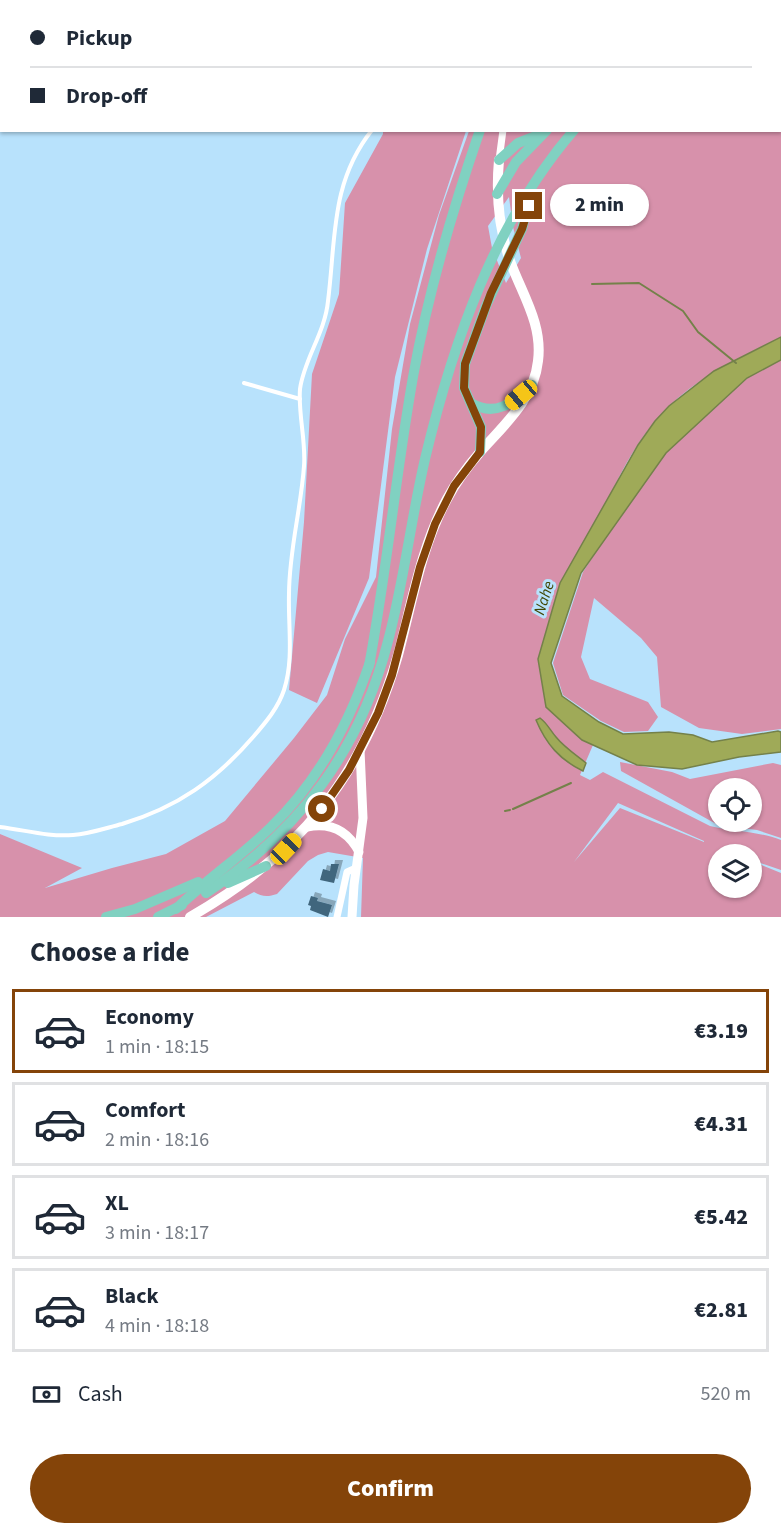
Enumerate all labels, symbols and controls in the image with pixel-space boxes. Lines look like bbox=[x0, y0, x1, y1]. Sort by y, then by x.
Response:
text: Pickup bbox=[66, 22, 132, 54]
text: Drop-off bbox=[66, 80, 147, 112]
callout: 2 min bbox=[550, 185, 649, 227]
text: 2 min bbox=[575, 191, 624, 219]
route end bbox=[515, 192, 542, 219]
car bbox=[501, 377, 541, 413]
water label: Nahe bbox=[528, 578, 560, 618]
map controls bbox=[708, 778, 762, 898]
button: locate bbox=[708, 778, 762, 832]
route start bbox=[308, 795, 335, 822]
car bbox=[267, 830, 305, 868]
button: layers bbox=[708, 844, 762, 898]
text: Choose a ride bbox=[30, 933, 190, 972]
text: Economy bbox=[105, 1001, 194, 1033]
icon: car bbox=[33, 1004, 87, 1058]
text: €3.19 bbox=[694, 1015, 748, 1047]
text: 1 min · 18:15 bbox=[105, 1033, 209, 1061]
text: Comfort bbox=[105, 1094, 186, 1126]
icon: car bbox=[33, 1097, 87, 1151]
text: €4.31 bbox=[694, 1108, 748, 1140]
text: 2 min · 18:16 bbox=[105, 1126, 209, 1154]
text: XL bbox=[105, 1187, 129, 1219]
icon: car bbox=[33, 1190, 87, 1244]
text: €5.42 bbox=[694, 1201, 748, 1233]
text: 3 min · 18:17 bbox=[105, 1219, 209, 1247]
text: Black bbox=[105, 1280, 159, 1312]
icon: car bbox=[33, 1283, 87, 1337]
text: €2.81 bbox=[694, 1294, 748, 1326]
text: 4 min · 18:18 bbox=[105, 1312, 209, 1340]
icon: cash bbox=[30, 1378, 63, 1411]
text: Cash bbox=[78, 1378, 123, 1410]
text: 520 m bbox=[701, 1380, 751, 1408]
button: Confirm bbox=[30, 1454, 751, 1523]

